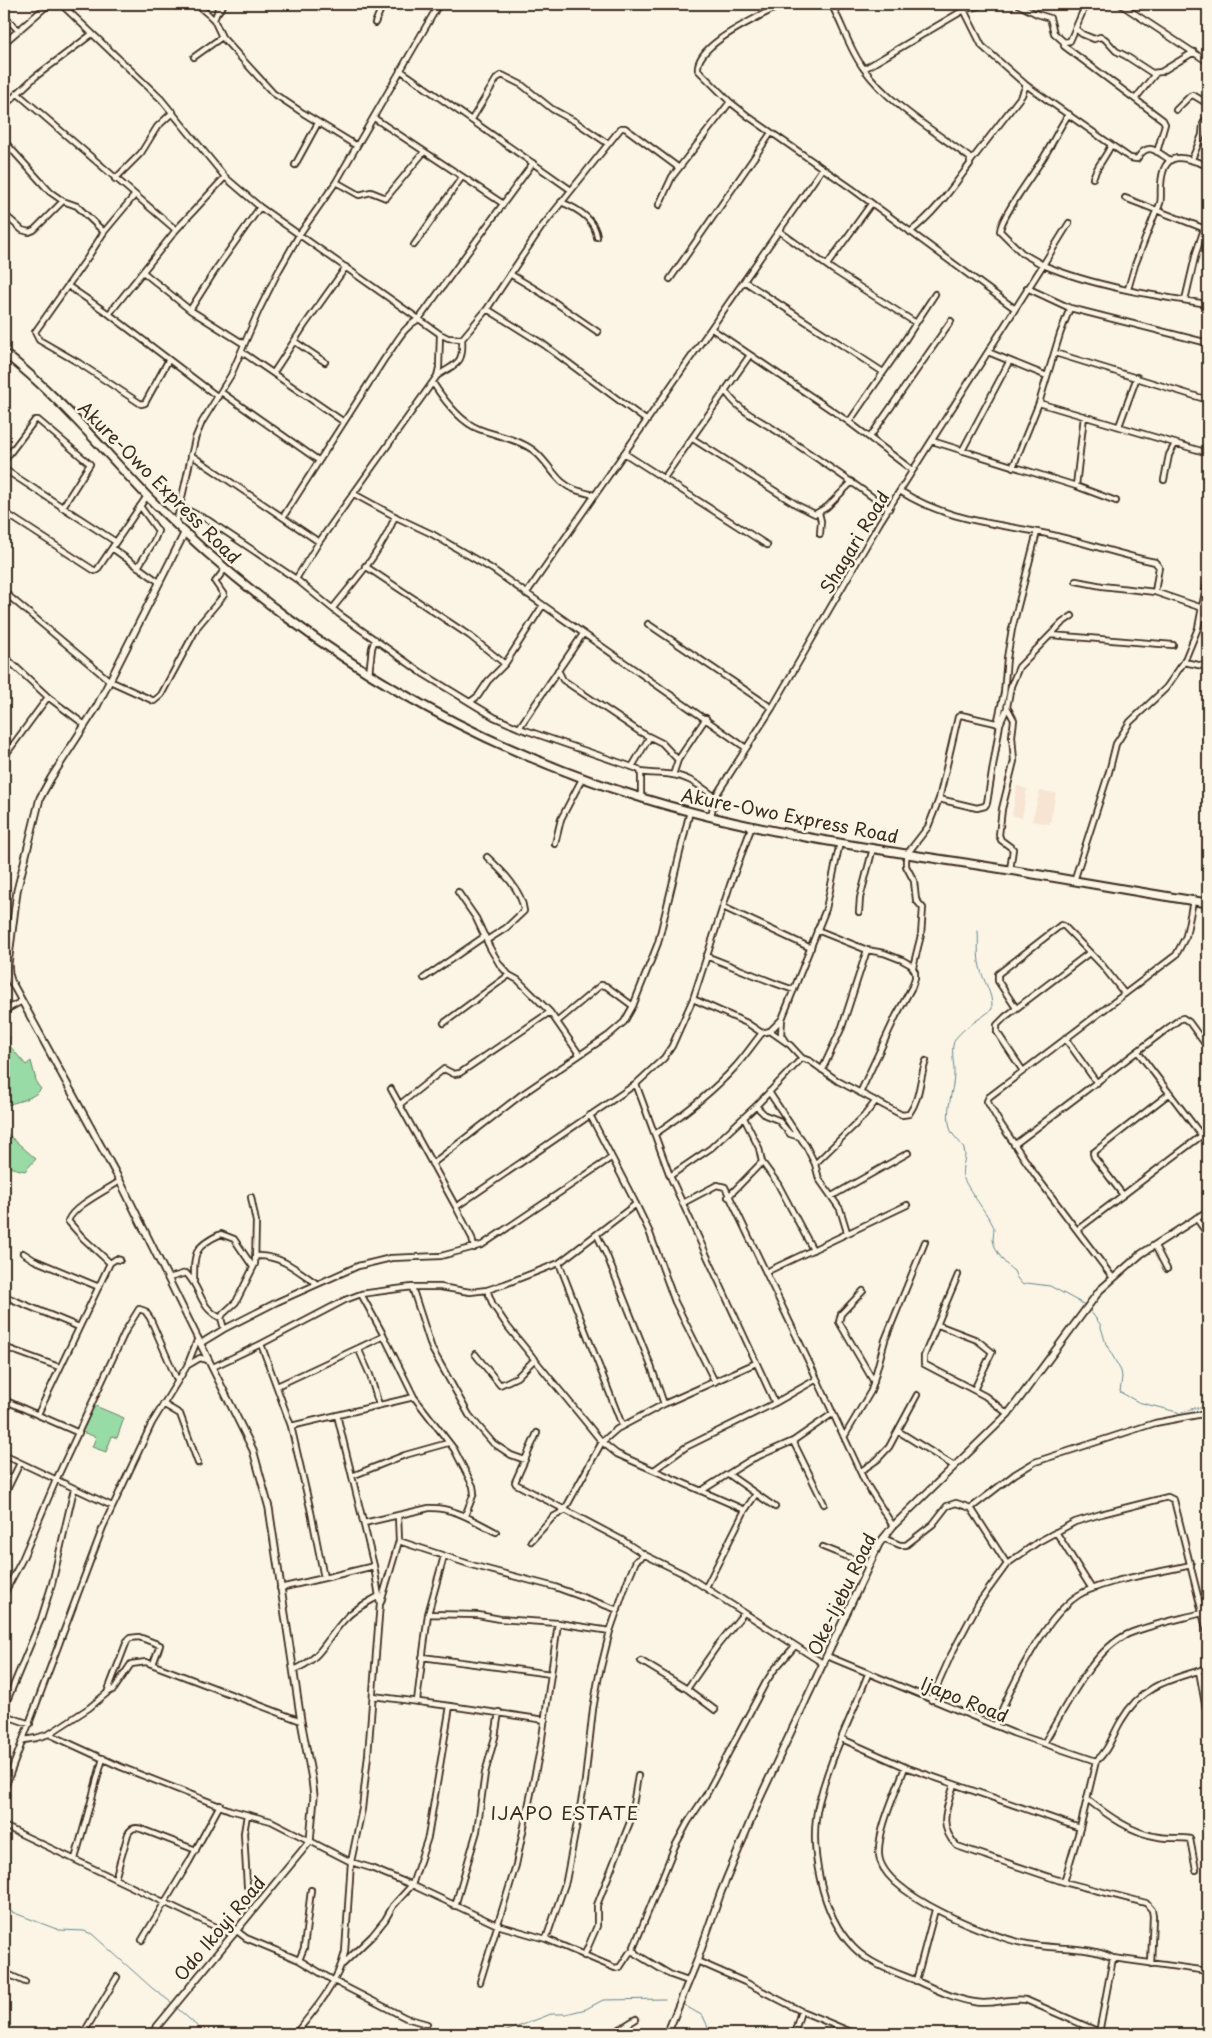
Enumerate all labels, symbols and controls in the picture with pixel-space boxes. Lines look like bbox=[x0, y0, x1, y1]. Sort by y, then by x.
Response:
street label: Akure-Owo Express Road bbox=[72, 394, 248, 570]
street label: Shagari Road bbox=[813, 485, 895, 599]
street label: Akure-Owo Express Road bbox=[679, 781, 901, 849]
street label: Oke-Ijebu Road bbox=[800, 1528, 882, 1660]
street label: Ijapo Road bbox=[917, 1669, 1013, 1729]
district label: IJAPO ESTATE bbox=[491, 1798, 639, 1826]
street label: Odo Ikoyi Road bbox=[167, 1870, 271, 1986]

